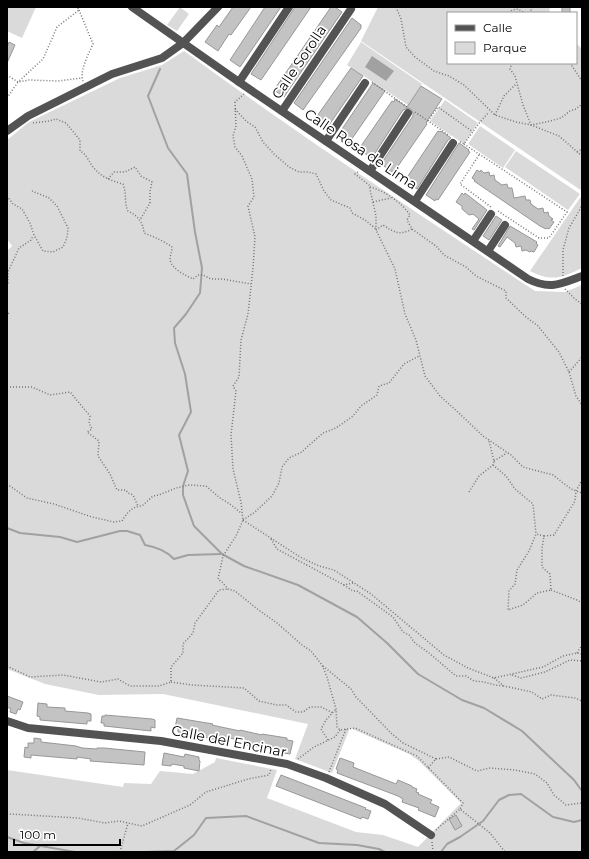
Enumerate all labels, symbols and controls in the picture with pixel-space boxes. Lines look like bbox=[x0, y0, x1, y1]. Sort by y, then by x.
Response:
legend bbox=[447, 12, 577, 64]
text: Calle bbox=[483, 20, 512, 35]
street label: Calle Sorolla bbox=[268, 22, 330, 102]
text: Parque bbox=[483, 40, 527, 55]
street label: Calle Rosa de Lima bbox=[301, 105, 421, 193]
street label: Calle del Encinar bbox=[170, 721, 288, 761]
scale bar bbox=[14, 821, 120, 847]
text: 100 m bbox=[20, 827, 56, 842]

